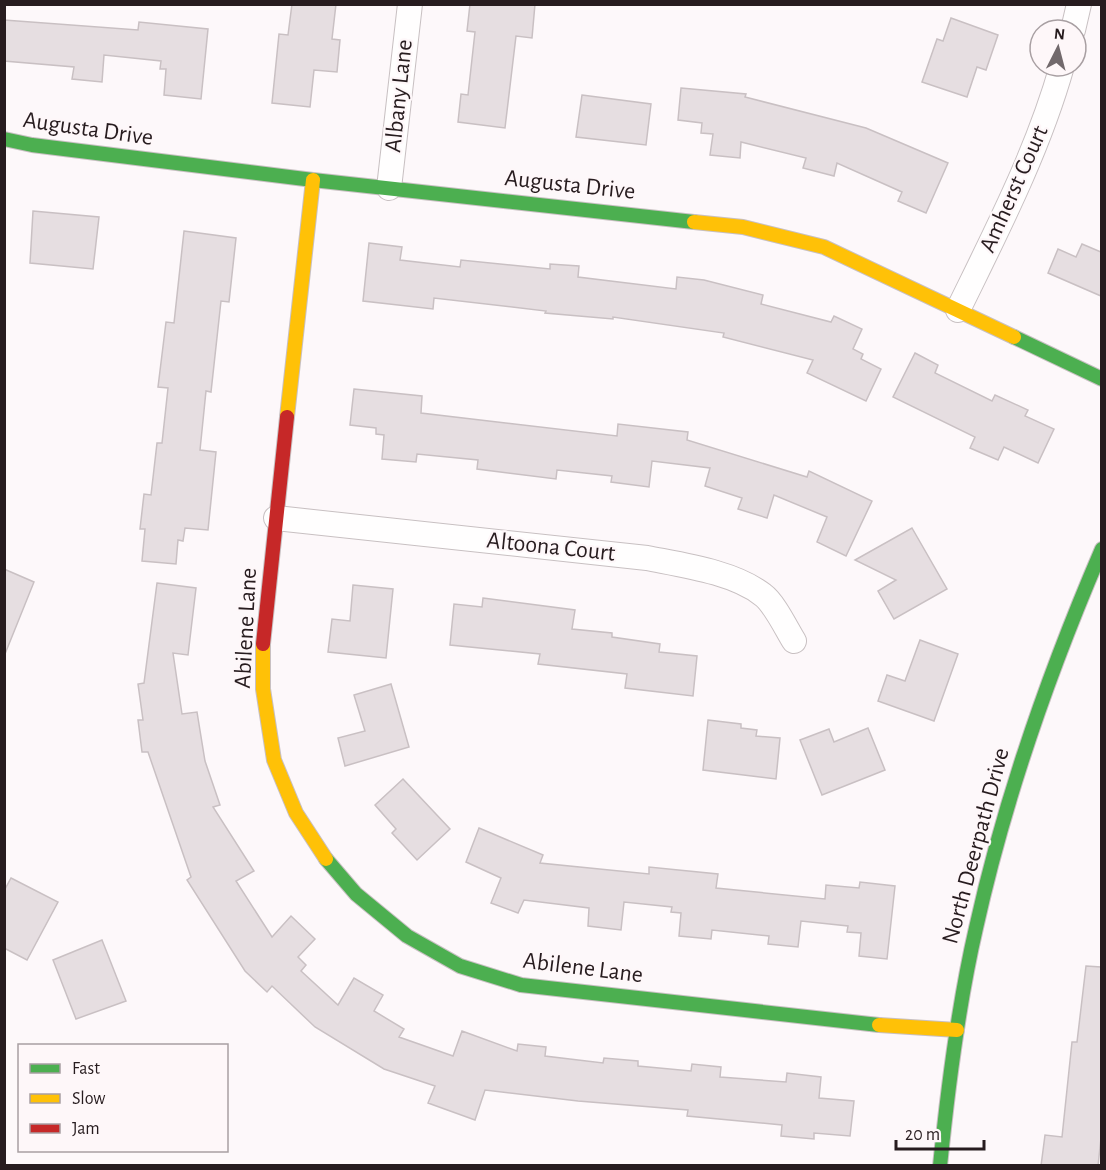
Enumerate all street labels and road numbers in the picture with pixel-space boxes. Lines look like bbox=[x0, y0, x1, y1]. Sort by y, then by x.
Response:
street label: Albany Lane bbox=[381, 38, 417, 154]
street label: Augusta Drive bbox=[21, 108, 155, 150]
street label: Amherst Court bbox=[975, 122, 1053, 256]
street label: Augusta Drive bbox=[504, 166, 636, 204]
street label: Altoona Court bbox=[486, 528, 617, 566]
street label: Abilene Lane bbox=[231, 567, 261, 689]
street label: North Deerpath Drive bbox=[938, 745, 1014, 947]
street label: Abilene Lane bbox=[522, 949, 644, 987]

